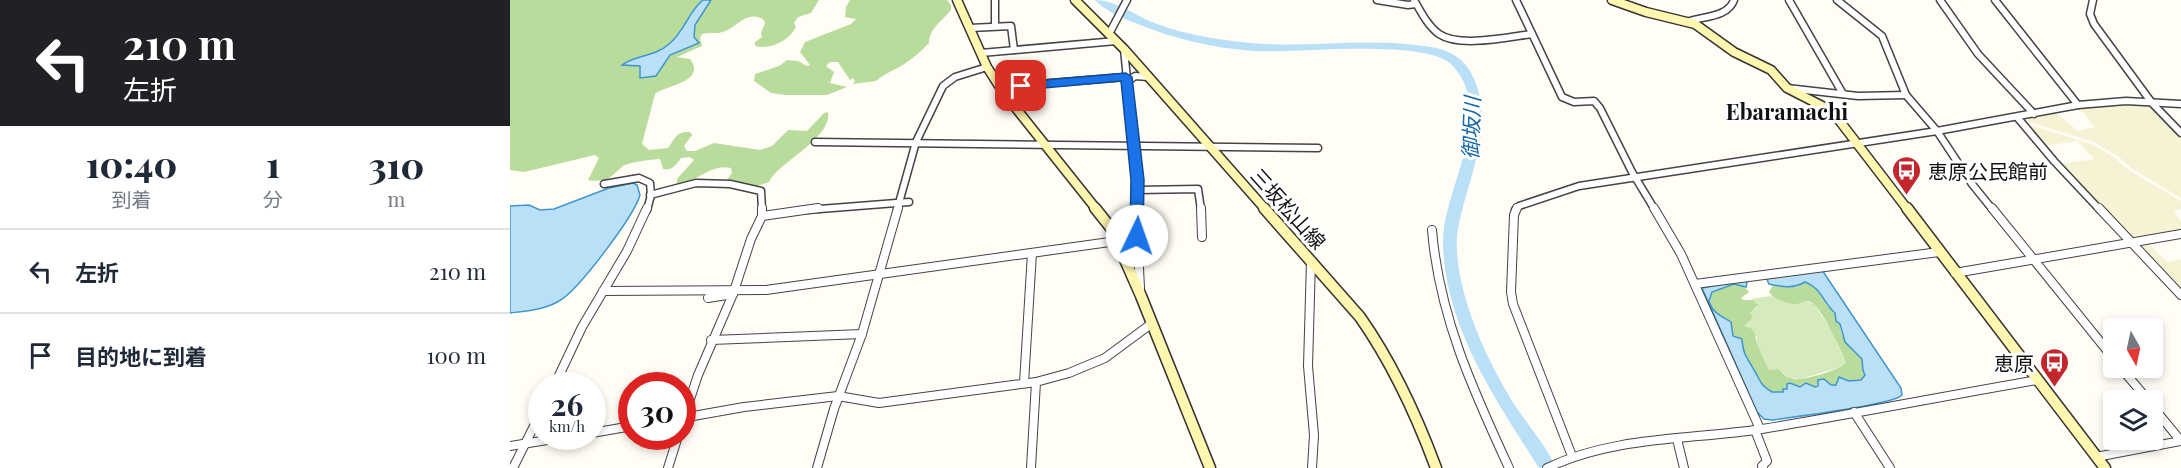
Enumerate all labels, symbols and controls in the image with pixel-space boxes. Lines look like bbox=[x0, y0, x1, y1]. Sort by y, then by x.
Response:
text: 210 m bbox=[123, 15, 236, 71]
icon: left bbox=[24, 24, 102, 102]
pin bbox=[995, 60, 1046, 111]
icon: arrive bbox=[1004, 69, 1037, 102]
text: 左折 bbox=[123, 71, 177, 107]
water label: 御坂川 bbox=[1455, 94, 1485, 160]
district label: Ebaramachi bbox=[1726, 96, 1848, 126]
text: 10:40 bbox=[86, 139, 177, 187]
text: 1 bbox=[266, 139, 280, 187]
text: 310 bbox=[369, 140, 424, 188]
bus stop icon: 恵原公民館前 bbox=[1891, 154, 1923, 196]
place label: 恵原公民館前 bbox=[1928, 157, 2048, 184]
street label: 三坂松山線 bbox=[1246, 162, 1332, 254]
text: 到着 bbox=[111, 185, 151, 212]
text: 分 bbox=[263, 185, 283, 212]
text: m bbox=[388, 185, 405, 212]
position arrow bbox=[1105, 204, 1169, 268]
icon: left bbox=[24, 255, 57, 288]
text: 210 m bbox=[429, 256, 486, 286]
text: 左折 bbox=[75, 257, 119, 287]
north arrow bbox=[2103, 318, 2163, 378]
map controls bbox=[2103, 318, 2163, 450]
icon: arrive bbox=[24, 339, 57, 372]
text: 100 m bbox=[426, 340, 486, 370]
text: 目的地に到着 bbox=[75, 341, 207, 371]
bus stop icon: 恵原 bbox=[2039, 346, 2071, 388]
place label: 恵原 bbox=[1994, 349, 2034, 376]
speed limit sign: 30 bbox=[618, 372, 696, 450]
text: 26 bbox=[551, 384, 583, 424]
button: layers bbox=[2103, 390, 2163, 450]
text: km/h bbox=[549, 416, 585, 436]

